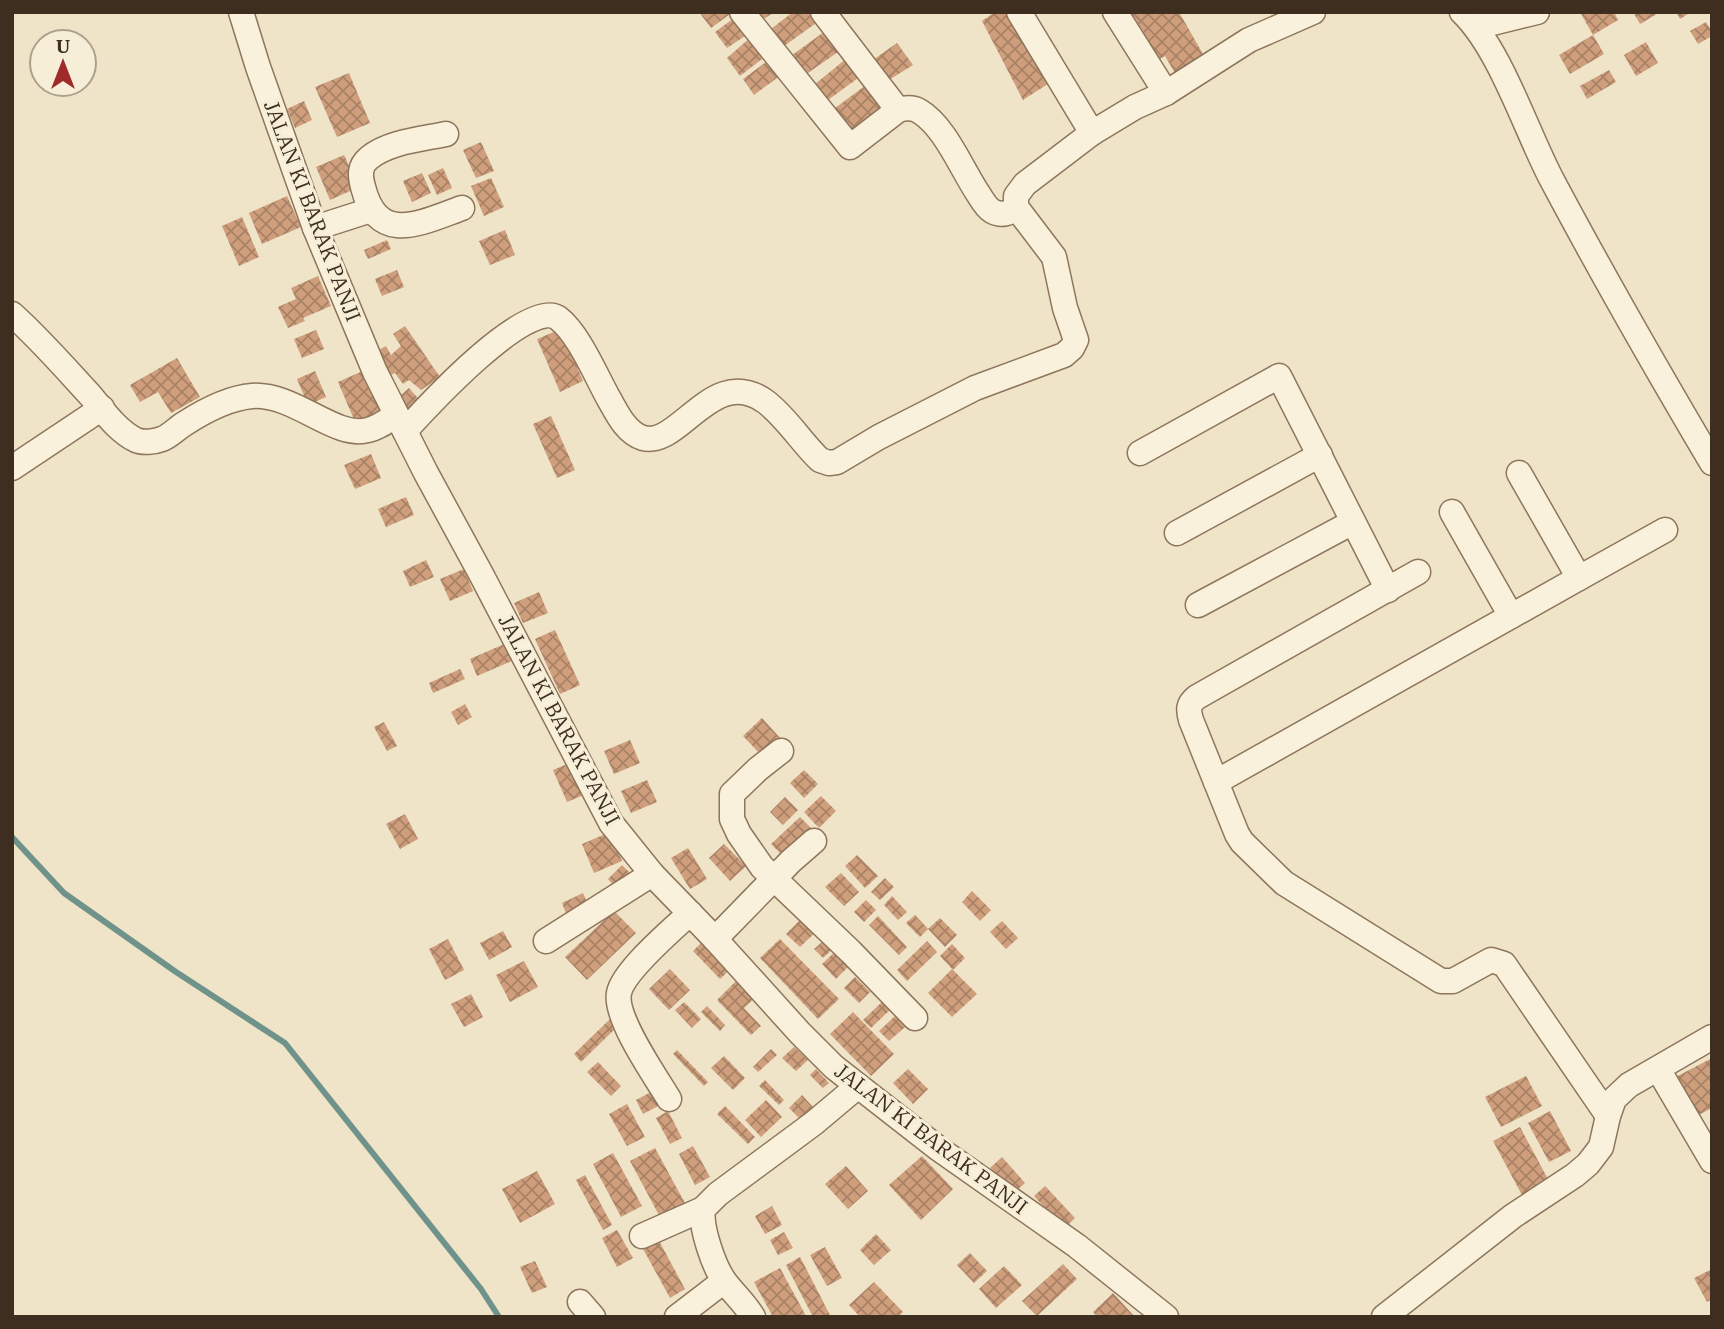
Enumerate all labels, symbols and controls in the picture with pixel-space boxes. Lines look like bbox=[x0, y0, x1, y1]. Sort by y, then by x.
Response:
north arrow bbox=[28, 28, 98, 98]
text: U bbox=[56, 34, 70, 58]
street label: JALAN KI BARAK PANJI bbox=[258, 96, 368, 325]
street label: JALAN KI BARAK PANJI bbox=[492, 609, 627, 830]
street label: JALAN KI BARAK PANJI bbox=[829, 1056, 1034, 1220]

